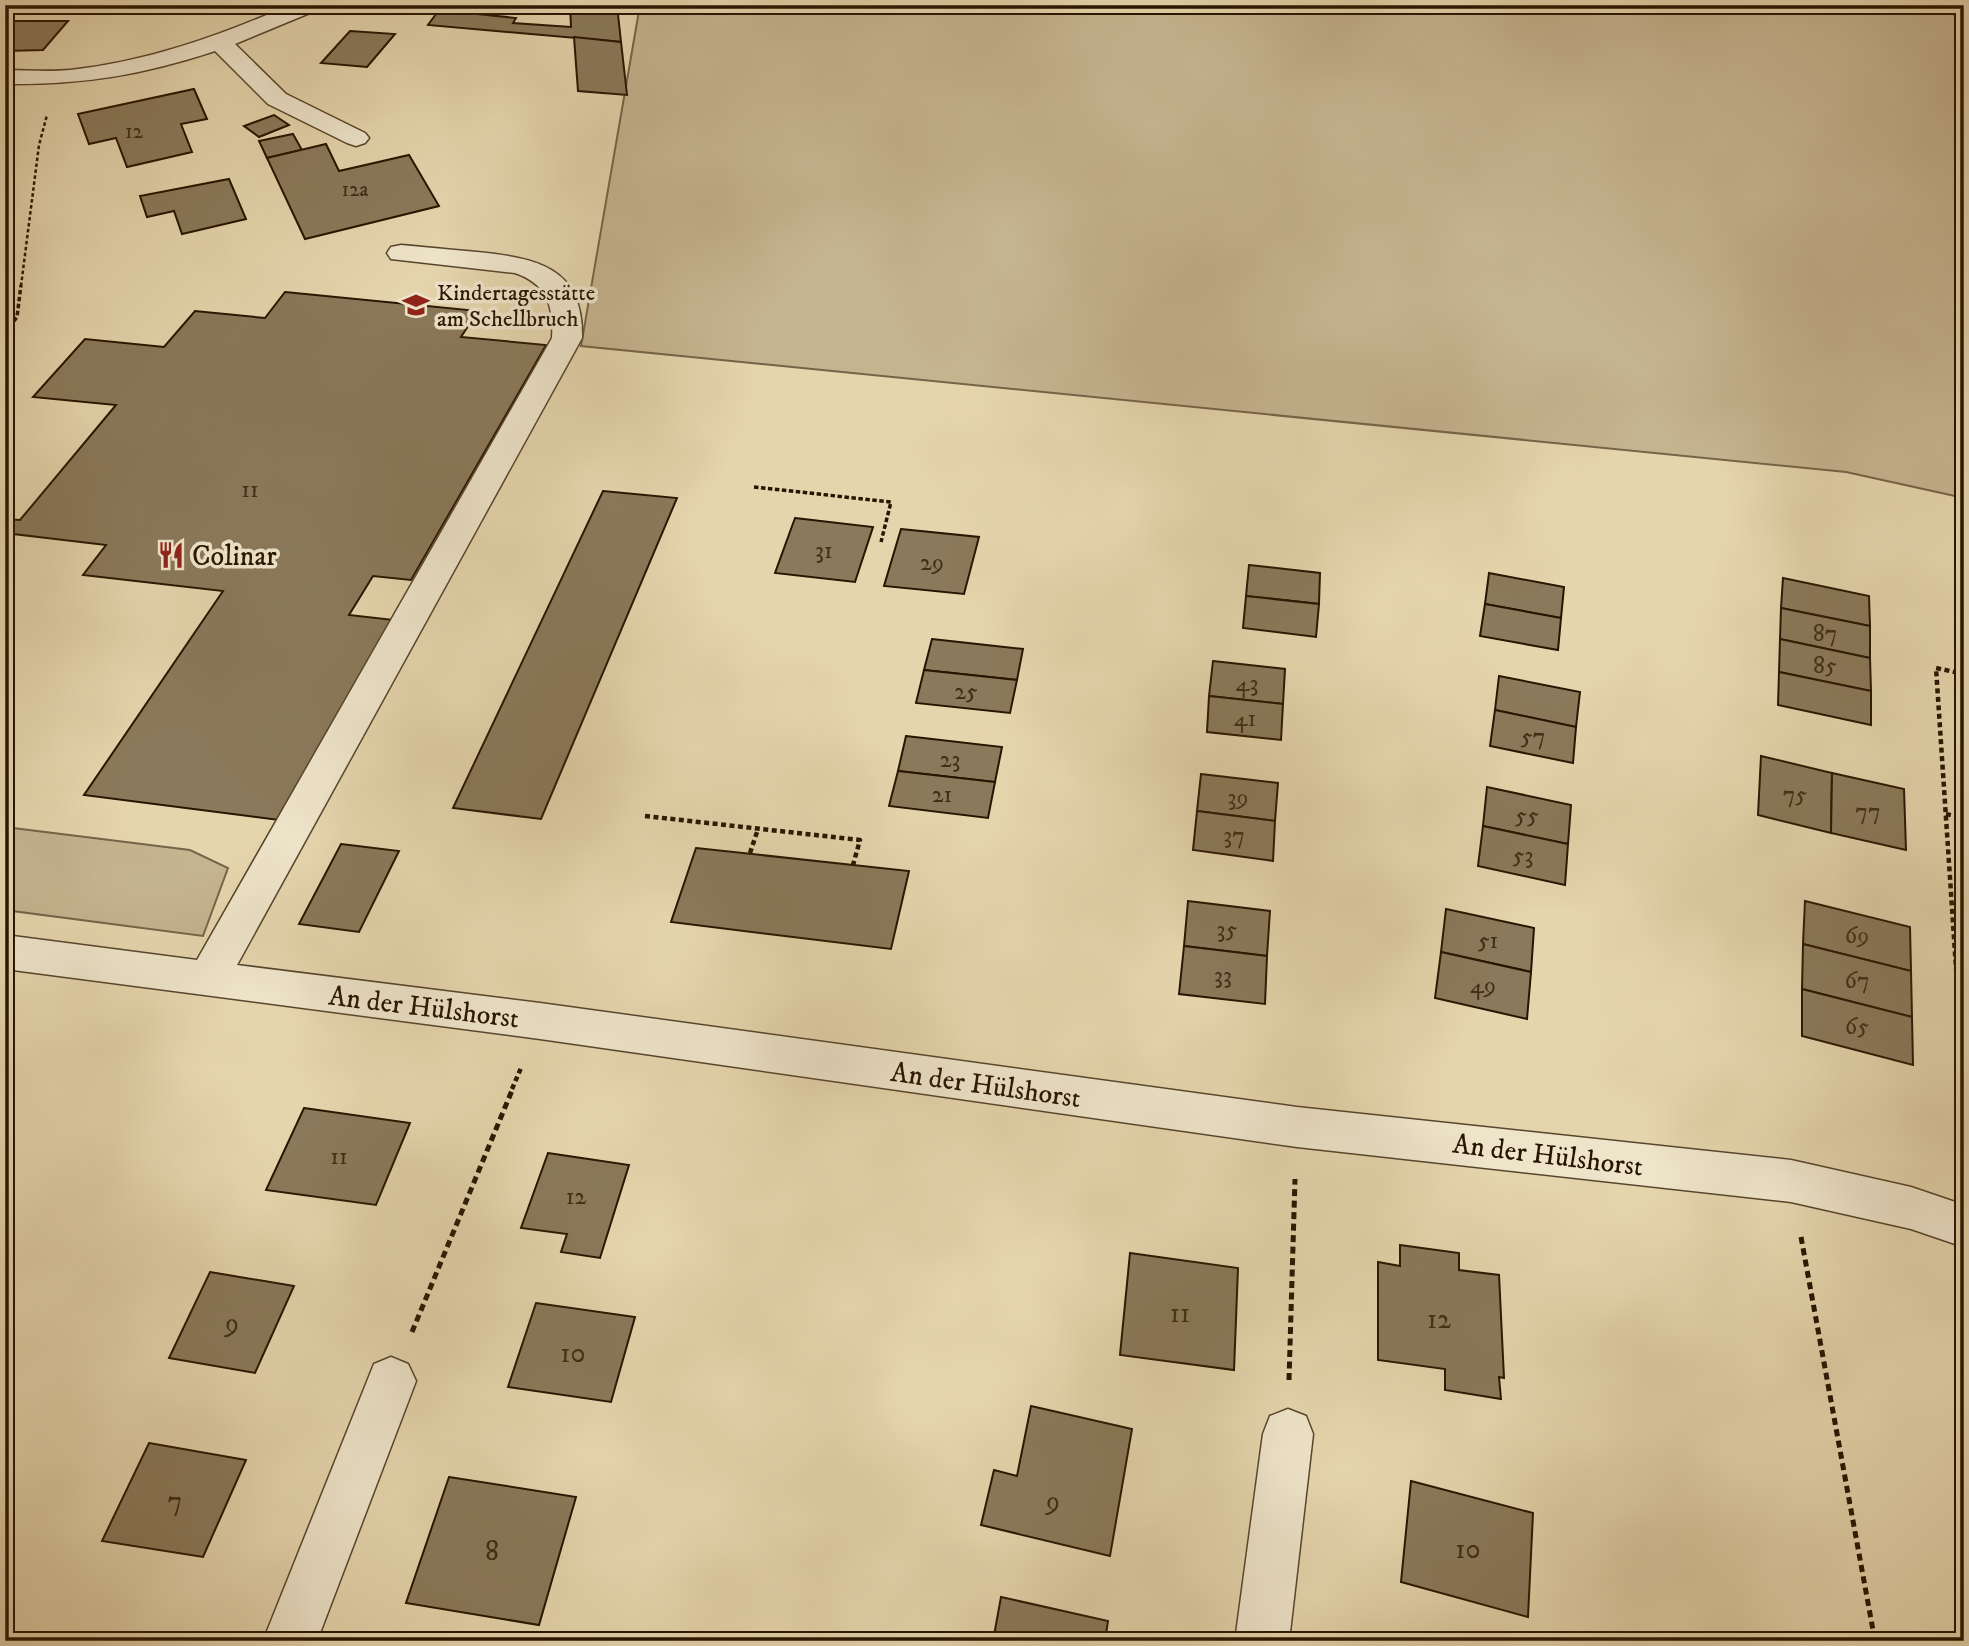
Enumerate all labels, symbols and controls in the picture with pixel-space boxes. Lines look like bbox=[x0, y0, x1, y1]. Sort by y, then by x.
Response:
house number: 12 bbox=[125, 119, 144, 145]
house number: 12a bbox=[342, 177, 369, 203]
place label: Kindertagesstätte am Schellbruch bbox=[437, 279, 595, 334]
school or university icon: Kindertagesstätte am Schellbruch bbox=[401, 290, 431, 320]
house number: 11 bbox=[241, 475, 259, 505]
house number: 31 bbox=[815, 536, 833, 566]
place label: Colinar bbox=[192, 539, 277, 574]
restaurant icon: Colinar bbox=[156, 540, 186, 570]
house number: 29 bbox=[920, 548, 944, 578]
house number: 87 bbox=[1813, 619, 1837, 649]
house number: 85 bbox=[1813, 651, 1837, 681]
house number: 43 bbox=[1236, 669, 1258, 699]
house number: 25 bbox=[954, 677, 978, 707]
house number: 41 bbox=[1234, 704, 1256, 734]
house number: 57 bbox=[1521, 722, 1545, 752]
house number: 23 bbox=[940, 745, 960, 775]
house number: 21 bbox=[932, 780, 952, 810]
house number: 75 bbox=[1783, 780, 1807, 810]
house number: 39 bbox=[1228, 783, 1248, 813]
house number: 77 bbox=[1855, 797, 1881, 827]
house number: 55 bbox=[1515, 801, 1539, 831]
house number: 37 bbox=[1223, 821, 1245, 851]
house number: 53 bbox=[1513, 841, 1533, 871]
house number: 35 bbox=[1217, 915, 1238, 945]
house number: 69 bbox=[1845, 921, 1869, 951]
house number: 51 bbox=[1478, 926, 1498, 956]
house number: 33 bbox=[1214, 961, 1232, 991]
house number: 67 bbox=[1844, 966, 1870, 996]
house number: 49 bbox=[1470, 971, 1496, 1001]
street label: An der Hülshorst bbox=[327, 978, 521, 1037]
house number: 65 bbox=[1845, 1012, 1869, 1042]
street label: An der Hülshorst bbox=[888, 1055, 1083, 1116]
street label: An der Hülshorst bbox=[1451, 1126, 1645, 1185]
house number: 11 bbox=[330, 1142, 348, 1172]
house number: 12 bbox=[566, 1182, 587, 1212]
house number: 11 bbox=[1170, 1296, 1190, 1331]
house number: 12 bbox=[1427, 1302, 1451, 1337]
house number: 9 bbox=[223, 1306, 239, 1341]
house number: 10 bbox=[560, 1336, 586, 1371]
house number: 7 bbox=[168, 1484, 182, 1519]
house number: 9 bbox=[1044, 1484, 1060, 1519]
house number: 10 bbox=[1455, 1532, 1481, 1567]
house number: 8 bbox=[485, 1534, 499, 1569]

